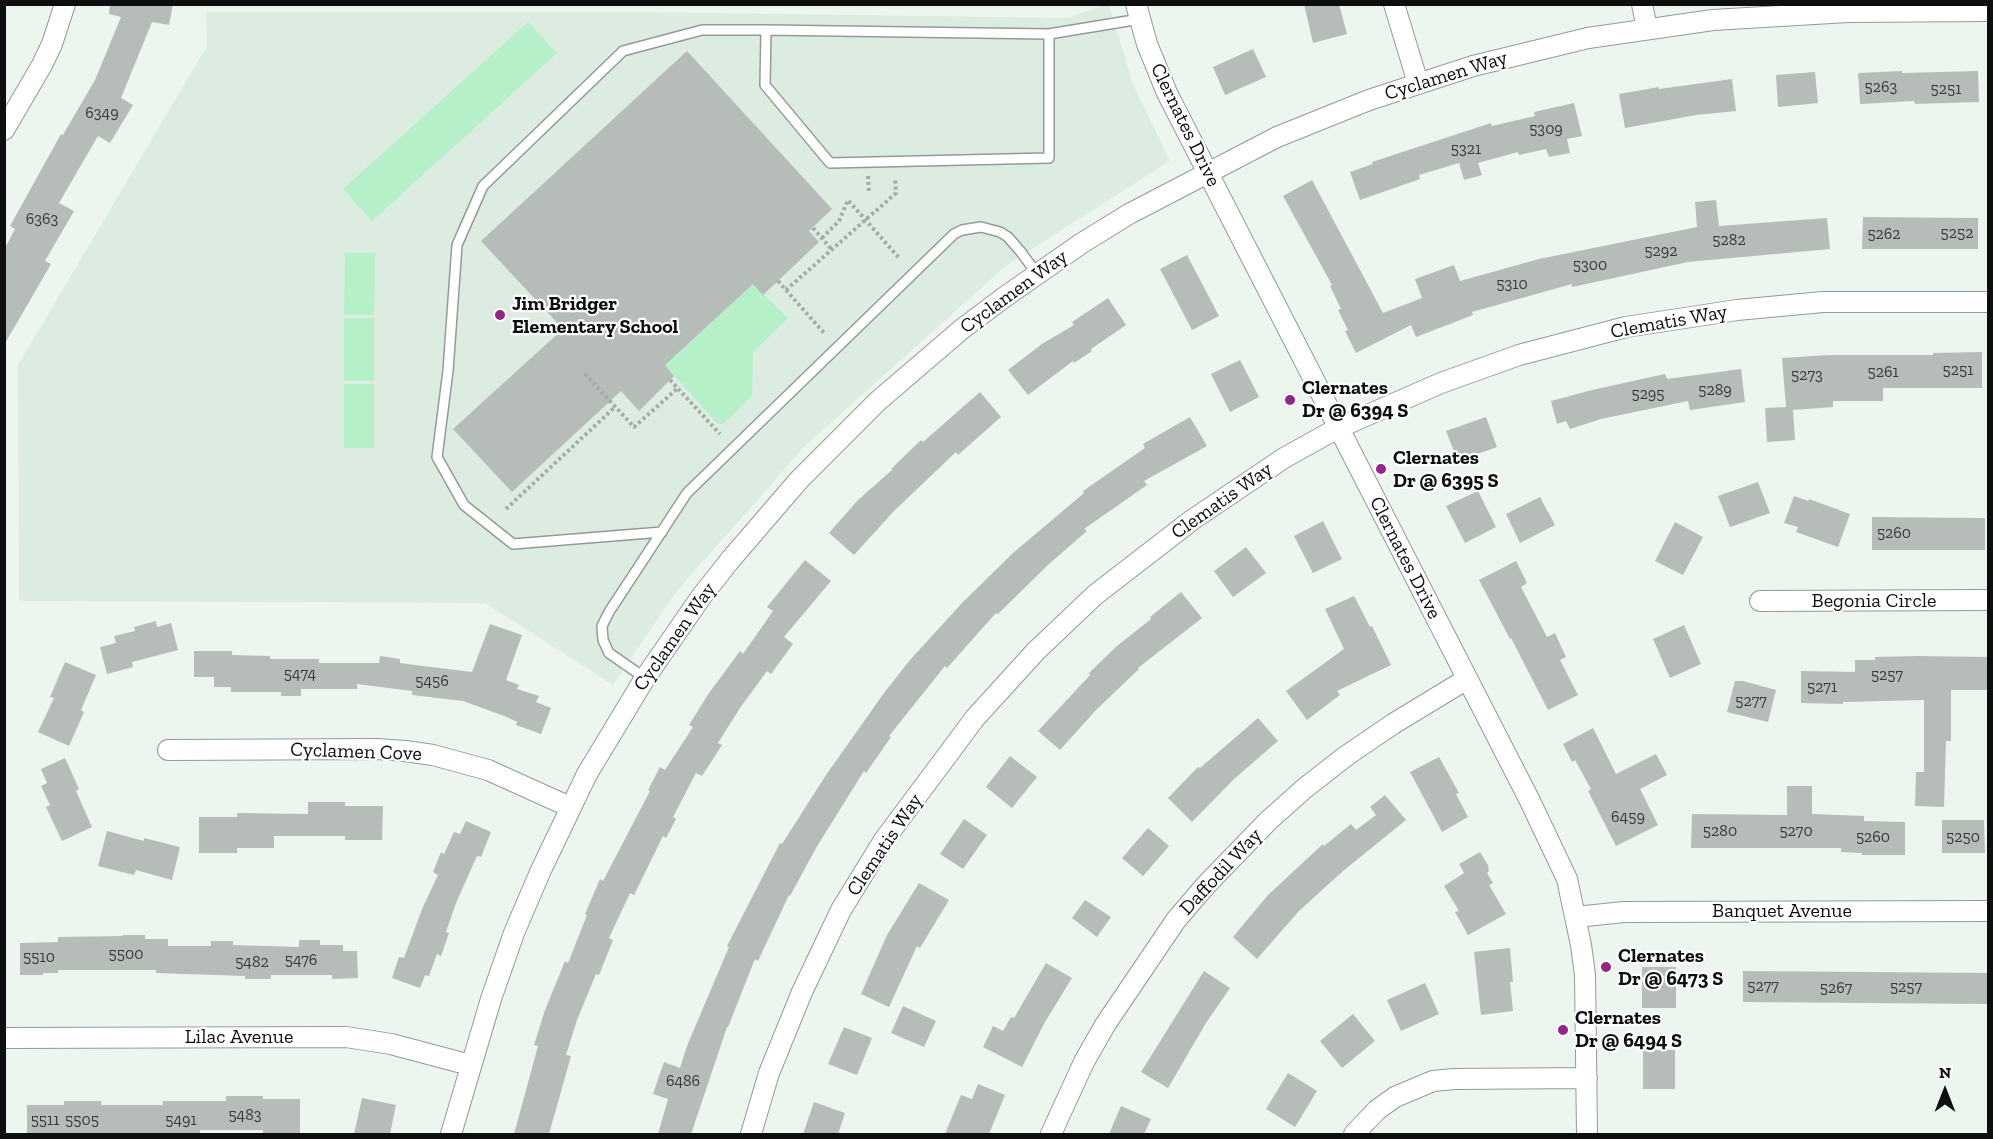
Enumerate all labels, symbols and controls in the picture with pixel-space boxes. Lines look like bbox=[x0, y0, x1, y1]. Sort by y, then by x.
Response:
street label: Cyclamen Way bbox=[1382, 46, 1510, 106]
street label: Clernates Drive bbox=[1145, 59, 1225, 191]
house number: 5263 bbox=[1865, 77, 1897, 97]
house number: 5251 bbox=[1931, 79, 1961, 99]
house number: 6349 bbox=[85, 103, 119, 123]
house number: 5309 bbox=[1529, 119, 1563, 139]
house number: 5321 bbox=[1451, 139, 1481, 159]
house number: 6363 bbox=[26, 209, 58, 229]
house number: 5252 bbox=[1941, 223, 1973, 243]
house number: 5262 bbox=[1867, 224, 1901, 244]
house number: 5282 bbox=[1712, 230, 1746, 250]
house number: 5292 bbox=[1644, 241, 1678, 261]
street label: Cyclamen Way bbox=[956, 245, 1072, 339]
house number: 5300 bbox=[1573, 255, 1607, 275]
house number: 5310 bbox=[1496, 274, 1528, 294]
place label: Jim Bridger Elementary School bbox=[512, 292, 678, 339]
street label: Clematis Way bbox=[1609, 300, 1729, 344]
marker: Jim Bridger Elementary School bbox=[493, 308, 507, 322]
house number: 5251 bbox=[1943, 360, 1973, 380]
house number: 5261 bbox=[1867, 362, 1899, 382]
house number: 5273 bbox=[1791, 365, 1823, 385]
place label: Clernates Dr @ 6394 S bbox=[1302, 376, 1408, 423]
house number: 5289 bbox=[1698, 380, 1732, 400]
house number: 5295 bbox=[1631, 384, 1665, 404]
marker: Clernates Dr @ 6394 S bbox=[1283, 393, 1297, 407]
place label: Clernates Dr @ 6395 S bbox=[1393, 446, 1499, 493]
street label: Clematis Way bbox=[1167, 457, 1277, 545]
marker: Clernates Dr @ 6395 S bbox=[1374, 462, 1388, 476]
street label: Clernates Drive bbox=[1364, 493, 1446, 623]
house number: 5260 bbox=[1877, 523, 1911, 543]
street label: Cyclamen Way bbox=[629, 578, 721, 696]
street label: Begonia Circle bbox=[1812, 589, 1936, 613]
house number: 5474 bbox=[284, 664, 316, 684]
house number: 5257 bbox=[1871, 665, 1903, 685]
house number: 5456 bbox=[415, 671, 449, 691]
house number: 5271 bbox=[1807, 677, 1837, 697]
house number: 5277 bbox=[1735, 691, 1767, 711]
street label: Cyclamen Cove bbox=[290, 738, 422, 766]
street label: Clematis Way bbox=[842, 789, 928, 901]
house number: 6459 bbox=[1611, 807, 1645, 827]
house number: 5280 bbox=[1703, 821, 1737, 841]
house number: 5270 bbox=[1779, 821, 1813, 841]
street label: Daffodil Way bbox=[1175, 824, 1267, 920]
house number: 5260 bbox=[1856, 827, 1890, 847]
house number: 5250 bbox=[1946, 827, 1980, 847]
street label: Banquet Avenue bbox=[1712, 899, 1852, 923]
house number: 5500 bbox=[109, 944, 143, 964]
place label: Clernates Dr @ 6473 S bbox=[1618, 944, 1723, 991]
house number: 5510 bbox=[23, 947, 55, 967]
house number: 5476 bbox=[285, 950, 317, 970]
house number: 5482 bbox=[235, 952, 269, 972]
marker: Clernates Dr @ 6473 S bbox=[1599, 960, 1613, 974]
house number: 5277 bbox=[1747, 976, 1779, 996]
house number: 5257 bbox=[1890, 977, 1922, 997]
house number: 5267 bbox=[1820, 978, 1852, 998]
place label: Clernates Dr @ 6494 S bbox=[1575, 1006, 1682, 1053]
marker: Clernates Dr @ 6494 S bbox=[1556, 1023, 1570, 1037]
street label: Lilac Avenue bbox=[185, 1025, 293, 1049]
north arrow bbox=[1915, 1061, 1975, 1121]
text: N bbox=[1939, 1063, 1951, 1082]
house number: 6486 bbox=[666, 1071, 700, 1091]
house number: 5483 bbox=[228, 1105, 262, 1125]
house number: 5511 bbox=[31, 1110, 59, 1130]
house number: 5505 bbox=[65, 1110, 99, 1130]
house number: 5491 bbox=[165, 1110, 197, 1130]

